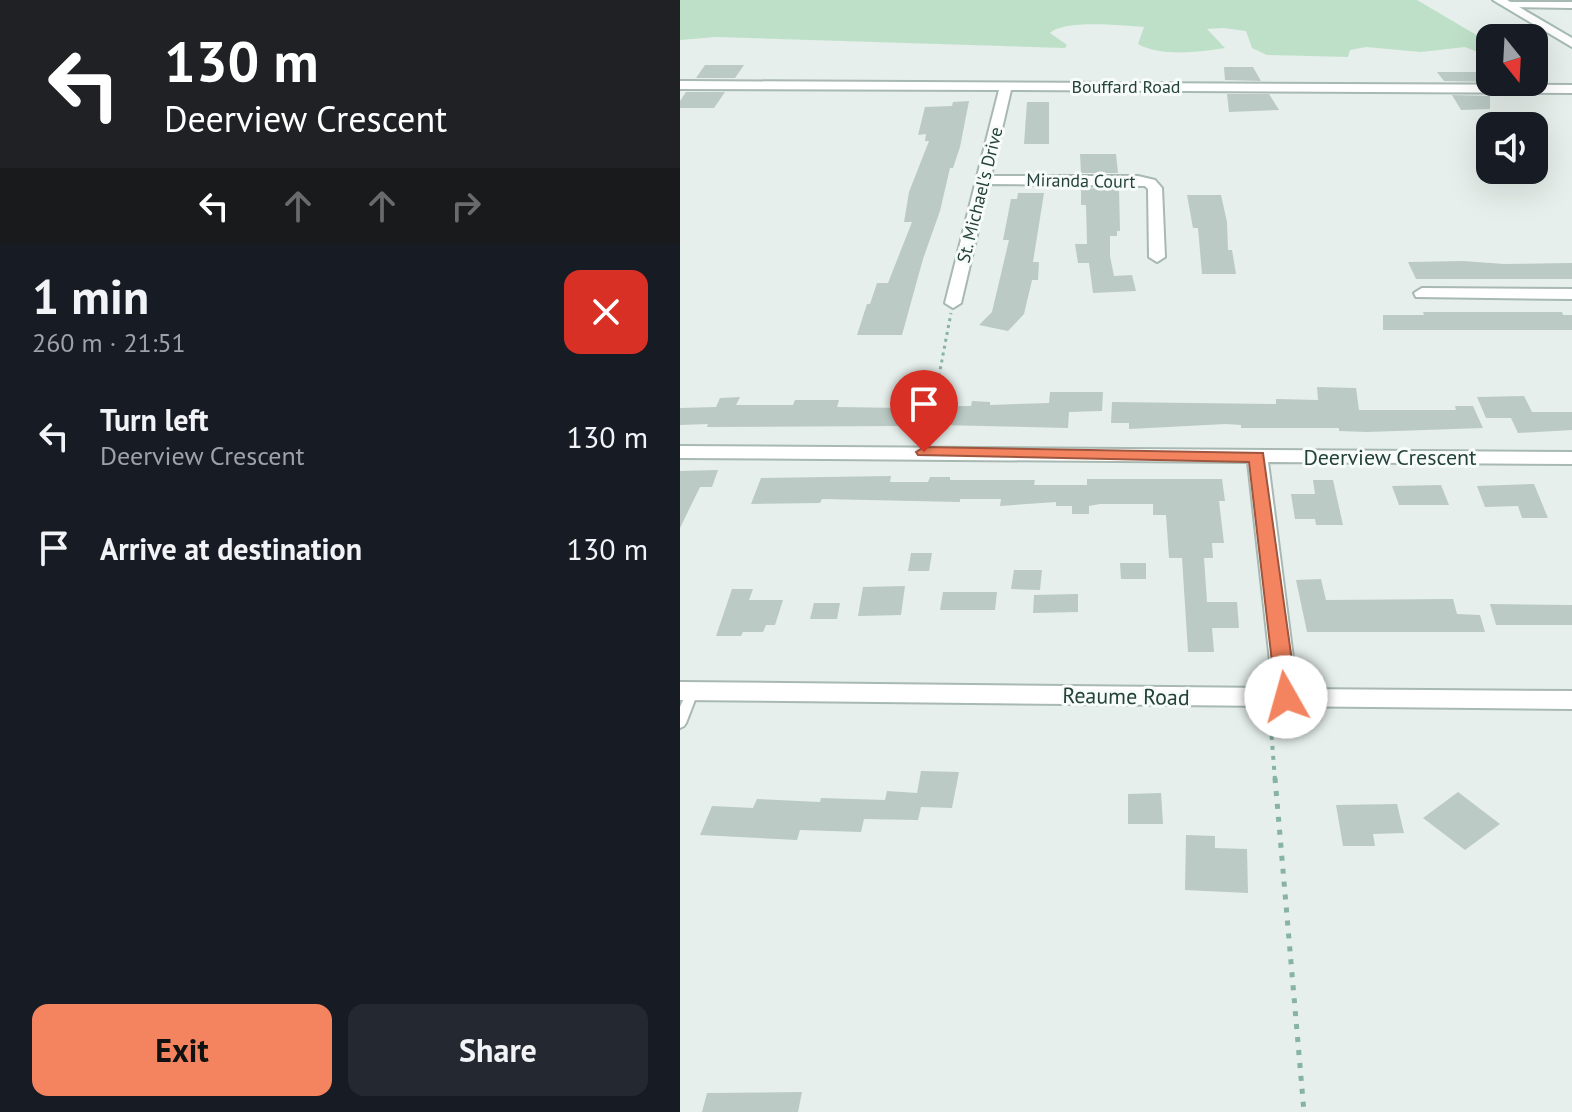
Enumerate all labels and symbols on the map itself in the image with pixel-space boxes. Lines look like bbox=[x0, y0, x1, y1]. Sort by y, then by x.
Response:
north arrow bbox=[1476, 24, 1548, 96]
street label: Bouffard Road bbox=[1072, 75, 1181, 98]
street label: St. Michael's Drive bbox=[952, 125, 1007, 265]
street label: Miranda Court bbox=[1026, 168, 1136, 193]
pin bbox=[890, 370, 958, 452]
street label: Deerview Crescent bbox=[1303, 443, 1477, 471]
position arrow bbox=[1244, 655, 1328, 739]
street label: Reaume Road bbox=[1062, 681, 1190, 711]

